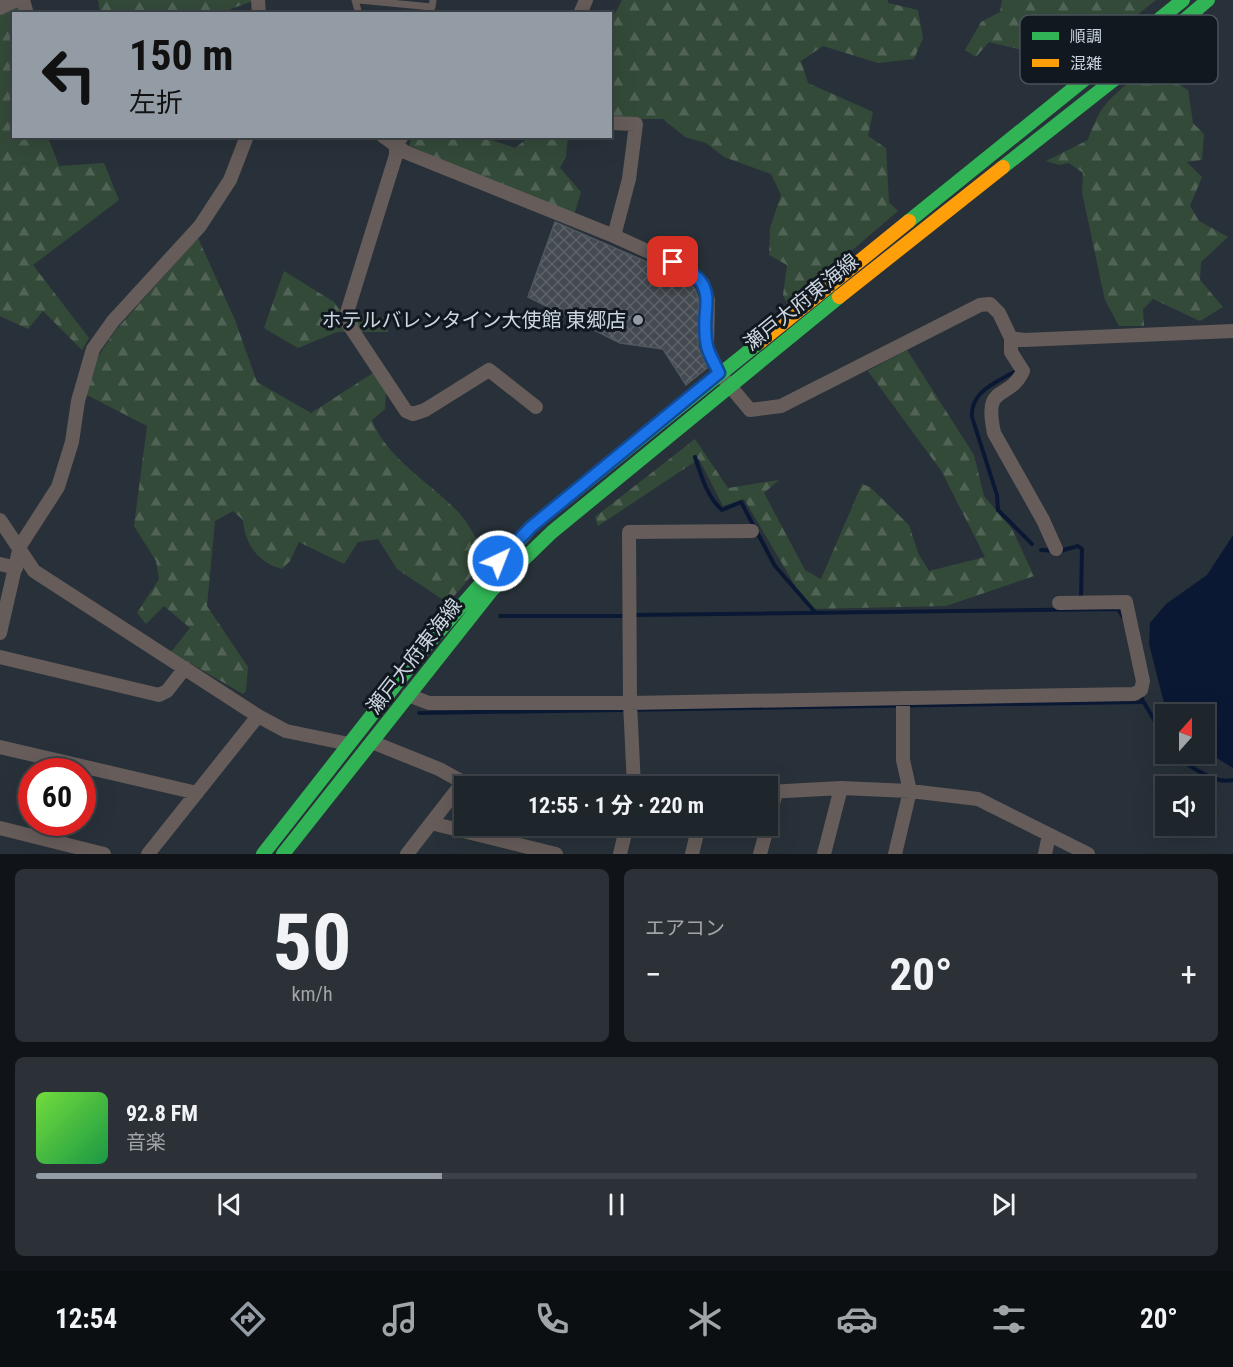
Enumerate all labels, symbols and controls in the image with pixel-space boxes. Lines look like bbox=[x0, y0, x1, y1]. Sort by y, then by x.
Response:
legend bbox=[1020, 15, 1218, 84]
text: 順調 bbox=[1070, 27, 1102, 46]
text: 150 m bbox=[129, 31, 234, 80]
icon: left bbox=[30, 36, 108, 114]
text: 混雑 bbox=[1070, 54, 1102, 73]
text: 左折 bbox=[129, 87, 183, 119]
pin bbox=[647, 236, 698, 287]
icon: arrive bbox=[656, 245, 689, 278]
street label: 瀬戸大府東海線 bbox=[739, 249, 863, 355]
place label: ホテルバレンタイン大使館 東郷店 bbox=[321, 308, 626, 332]
marker: ホテルバレンタイン大使館 東郷店 bbox=[631, 313, 645, 327]
position arrow bbox=[466, 529, 530, 593]
street label: 瀬戸大府東海線 bbox=[361, 593, 467, 719]
north arrow bbox=[1155, 704, 1215, 764]
map controls bbox=[1155, 704, 1215, 836]
speed limit sign: 60 bbox=[18, 758, 96, 836]
button: sound bbox=[1155, 776, 1215, 836]
text: 12:55 · 1 分 · 220 m bbox=[528, 793, 704, 818]
text: 50 bbox=[273, 897, 351, 988]
text: エアコン bbox=[645, 916, 725, 940]
text: 20° bbox=[890, 948, 953, 1001]
text: − bbox=[645, 955, 662, 994]
text: + bbox=[1181, 955, 1197, 994]
text: km/h bbox=[291, 982, 333, 1006]
text: 92.8 FM bbox=[126, 1101, 198, 1126]
text: 音楽 bbox=[126, 1130, 166, 1154]
icon: previous bbox=[213, 1188, 246, 1221]
icon: pause bbox=[600, 1188, 633, 1221]
icon: next bbox=[987, 1188, 1020, 1221]
icon: directions bbox=[227, 1298, 269, 1340]
icon: music bbox=[379, 1298, 421, 1340]
icon: phone bbox=[531, 1298, 573, 1340]
icon: climate bbox=[684, 1298, 726, 1340]
icon: car bbox=[836, 1298, 878, 1340]
icon: filters bbox=[988, 1298, 1030, 1340]
text: 12:54 bbox=[55, 1303, 117, 1335]
text: 20° bbox=[1140, 1303, 1178, 1335]

